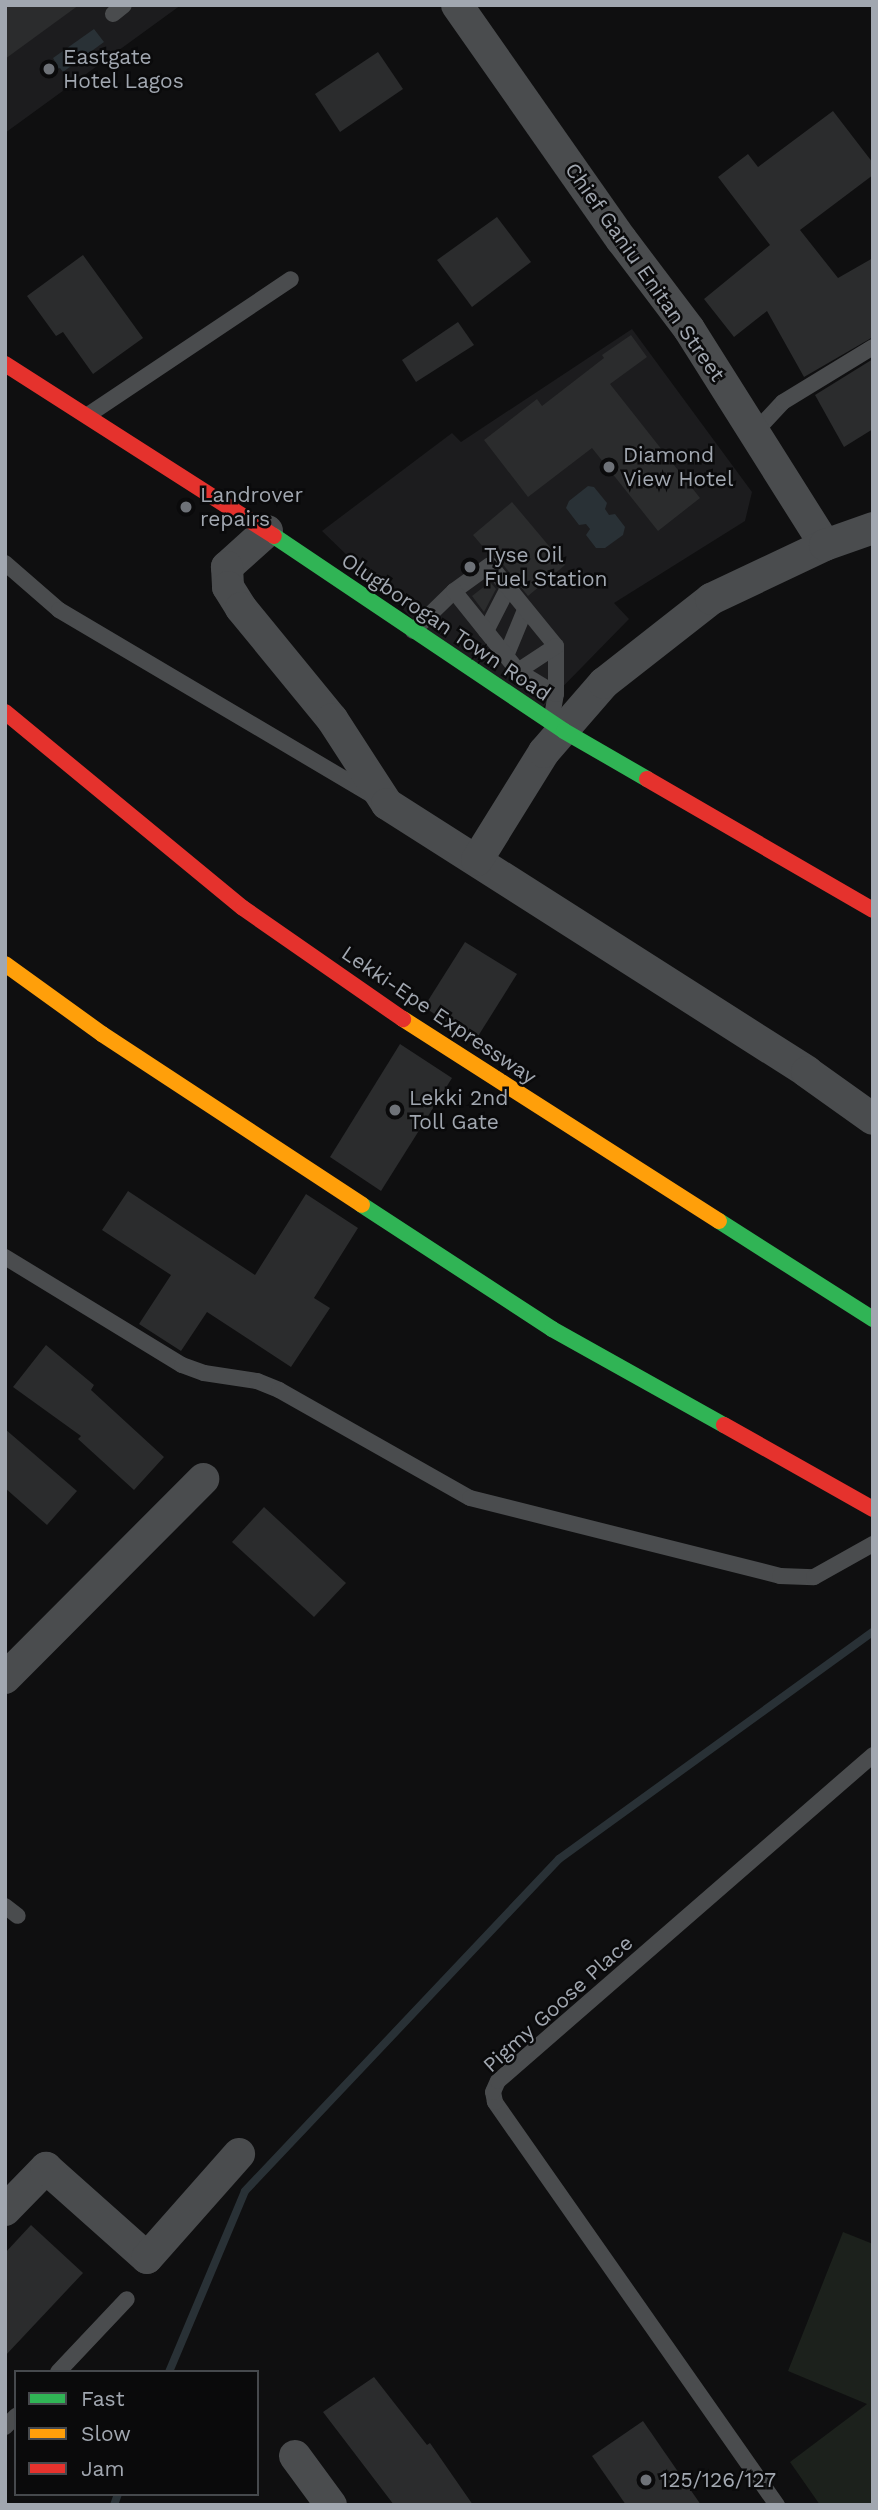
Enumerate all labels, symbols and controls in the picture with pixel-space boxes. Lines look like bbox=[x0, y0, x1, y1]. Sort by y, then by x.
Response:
place label: Eastgate Hotel Lagos bbox=[63, 44, 184, 94]
marker: Eastgate Hotel Lagos bbox=[41, 61, 57, 77]
street label: Chief Ganiu Enitan Street bbox=[559, 157, 731, 387]
place label: Diamond View Hotel bbox=[623, 442, 734, 492]
marker: Diamond View Hotel bbox=[601, 459, 617, 475]
place label: Landrover repairs bbox=[200, 482, 303, 532]
marker: Landrover repairs bbox=[178, 499, 194, 515]
place label: Tyse Oil Fuel Station bbox=[484, 542, 608, 592]
street label: Olugborogan Town Road bbox=[336, 547, 556, 707]
marker: Tyse Oil Fuel Station bbox=[462, 559, 478, 575]
street label: Lekki-Epe Expressway bbox=[337, 940, 541, 1090]
place label: Lekki 2nd Toll Gate bbox=[409, 1085, 508, 1135]
marker: Lekki 2nd Toll Gate bbox=[387, 1102, 403, 1118]
street label: Pigmy Goose Place bbox=[478, 1930, 638, 2078]
legend bbox=[14, 2370, 259, 2496]
text: Fast bbox=[81, 2386, 125, 2411]
text: Slow bbox=[81, 2421, 131, 2446]
text: Jam bbox=[81, 2456, 124, 2481]
place label: 125/126/127 bbox=[660, 2467, 776, 2493]
marker: 125/126/127 bbox=[638, 2472, 654, 2488]

